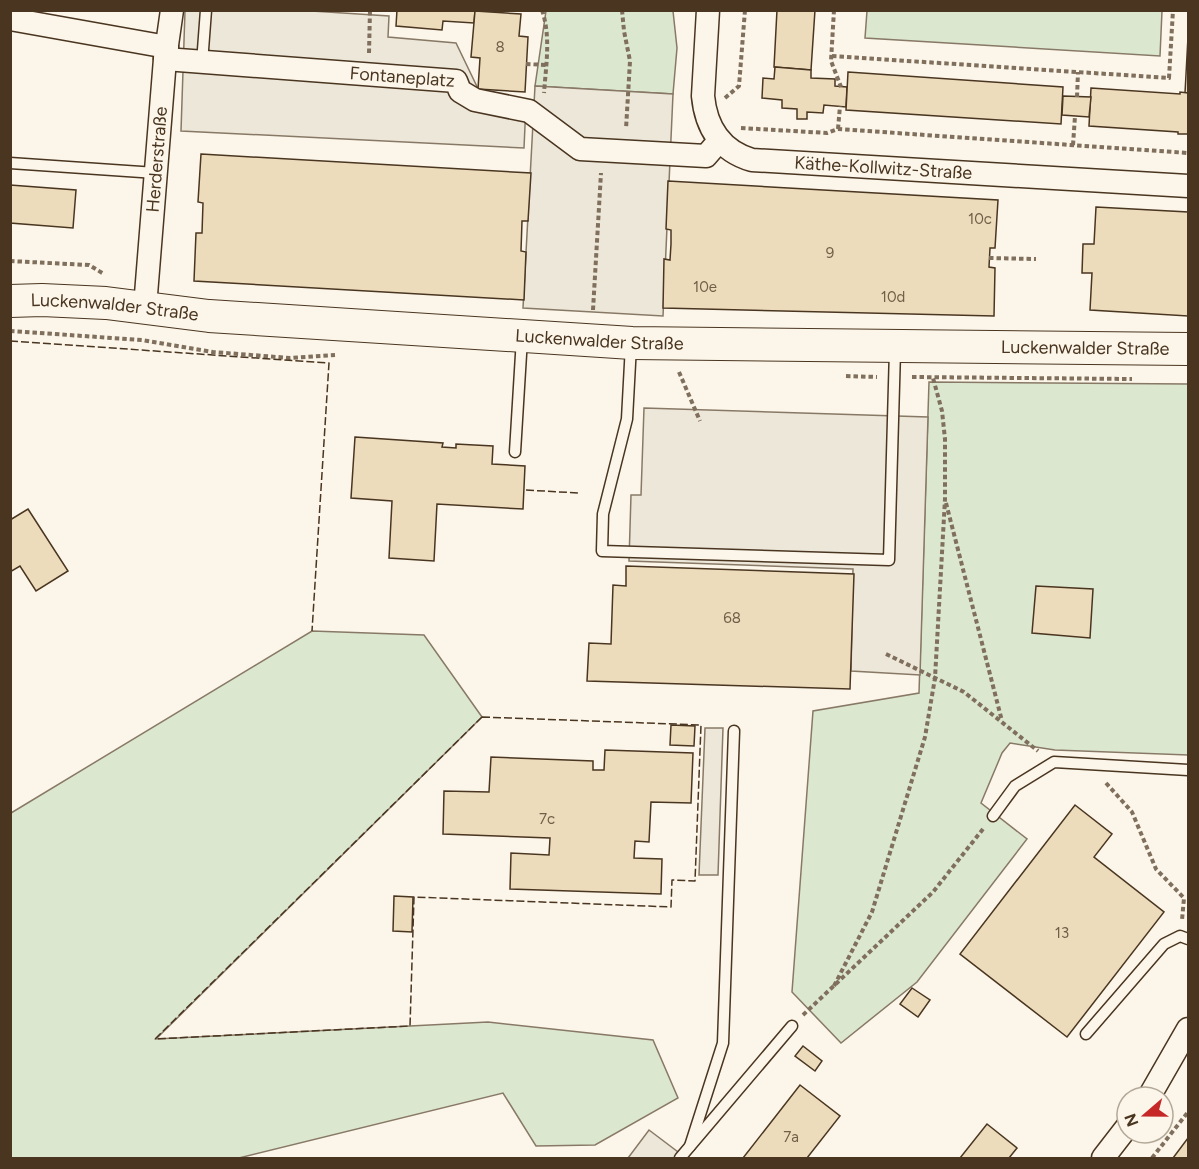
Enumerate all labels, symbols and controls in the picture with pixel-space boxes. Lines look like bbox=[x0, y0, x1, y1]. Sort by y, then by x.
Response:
house number: 8 bbox=[495, 38, 505, 56]
street label: Fontaneplatz bbox=[349, 62, 456, 92]
street label: Herderstraße bbox=[142, 105, 172, 213]
street label: Käthe-Kollwitz-Straße bbox=[794, 152, 973, 184]
house number: 10c bbox=[968, 210, 992, 228]
house number: 9 bbox=[826, 244, 834, 262]
house number: 10e bbox=[693, 278, 717, 296]
house number: 10d bbox=[881, 288, 905, 306]
street label: Luckenwalder Straße bbox=[30, 289, 200, 326]
street label: Luckenwalder Straße bbox=[514, 325, 684, 355]
street label: Luckenwalder Straße bbox=[1001, 336, 1170, 360]
house number: 68 bbox=[723, 609, 741, 627]
house number: 7c bbox=[539, 810, 555, 828]
house number: 13 bbox=[1055, 924, 1069, 942]
north arrow bbox=[1115, 1085, 1175, 1145]
text: N bbox=[1120, 1111, 1142, 1129]
house number: 7a bbox=[783, 1128, 799, 1146]

